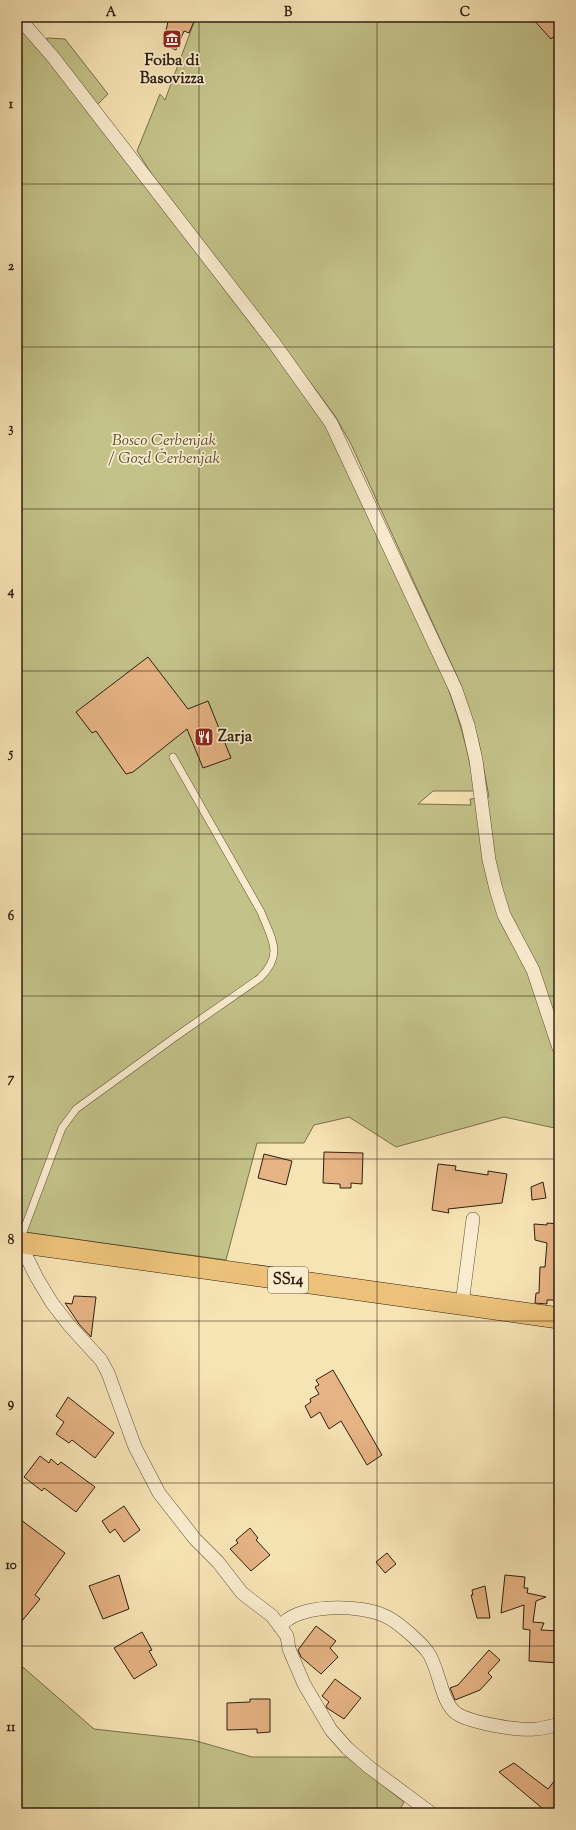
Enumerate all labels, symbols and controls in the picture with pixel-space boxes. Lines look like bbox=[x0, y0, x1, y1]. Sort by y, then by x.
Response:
text: A bbox=[106, 4, 117, 22]
text: B bbox=[284, 4, 293, 22]
text: C bbox=[460, 4, 470, 22]
museum icon: Foiba di Basovizza bbox=[161, 28, 183, 50]
place label: Foiba di Basovizza bbox=[140, 50, 205, 91]
text: 1 bbox=[9, 96, 14, 114]
text: 2 bbox=[8, 258, 15, 276]
text: 3 bbox=[8, 420, 14, 438]
park label: Bosco Cerbenjak / Gozd Čerbenjak bbox=[108, 430, 220, 471]
text: 4 bbox=[7, 583, 15, 601]
restaurant icon: Zarja bbox=[193, 726, 215, 748]
place label: Zarja bbox=[218, 726, 253, 749]
text: 5 bbox=[8, 745, 14, 763]
text: 6 bbox=[8, 908, 15, 926]
text: 7 bbox=[8, 1070, 15, 1088]
text: 8 bbox=[8, 1232, 15, 1250]
road number: SS14 bbox=[268, 1267, 308, 1293]
text: 9 bbox=[8, 1395, 15, 1413]
text: 10 bbox=[5, 1557, 17, 1575]
text: 11 bbox=[7, 1719, 16, 1737]

